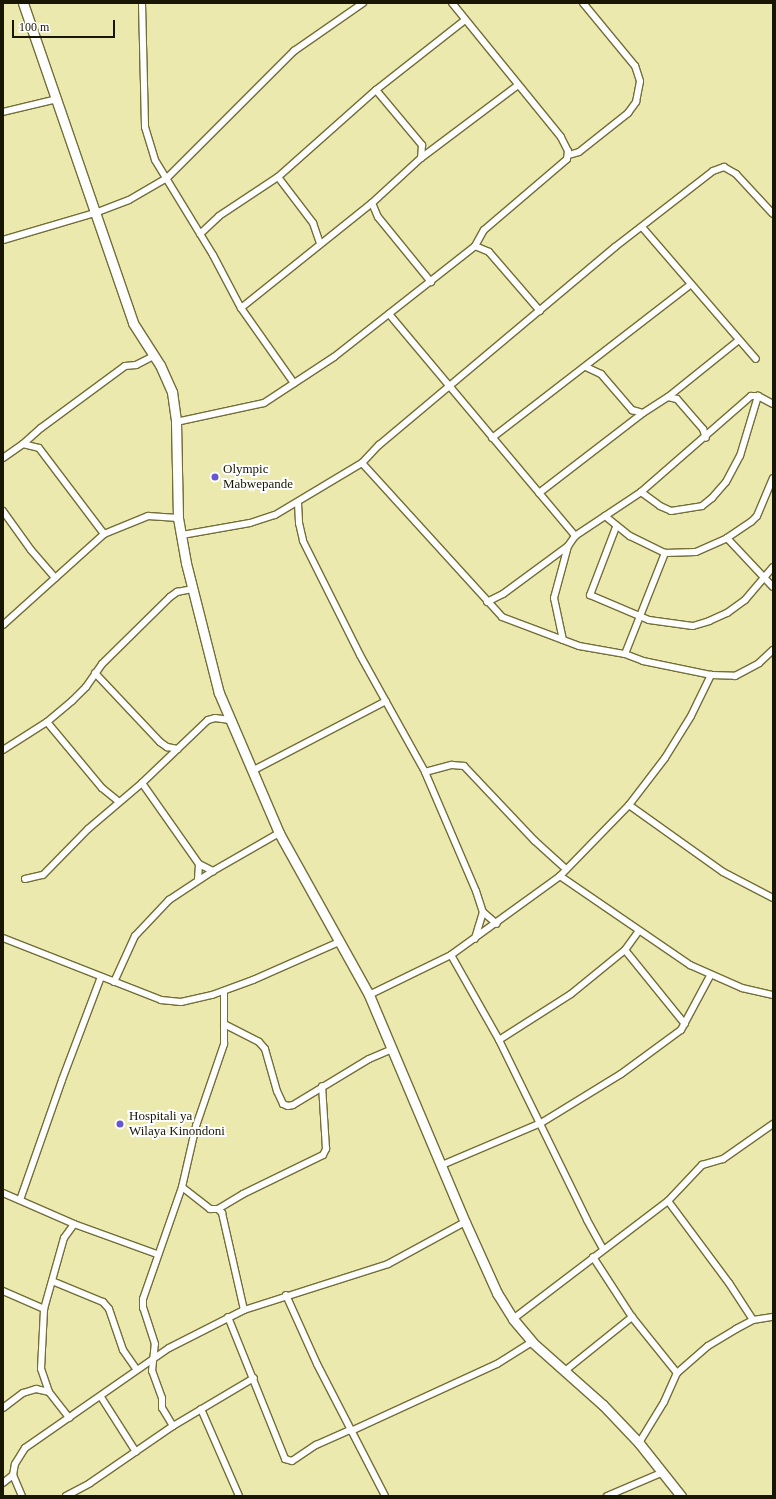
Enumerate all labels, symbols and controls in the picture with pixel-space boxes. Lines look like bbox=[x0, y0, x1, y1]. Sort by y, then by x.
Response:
scale bar bbox=[14, 12, 117, 38]
text: 100 m bbox=[19, 20, 49, 34]
place label: Olympic Mabwepande bbox=[223, 462, 293, 493]
marker: Olympic Mabwepande bbox=[210, 472, 220, 482]
place label: Hospitali ya Wilaya Kinondoni bbox=[129, 1109, 225, 1140]
marker: Hospitali ya Wilaya Kinondoni bbox=[114, 1118, 126, 1130]

